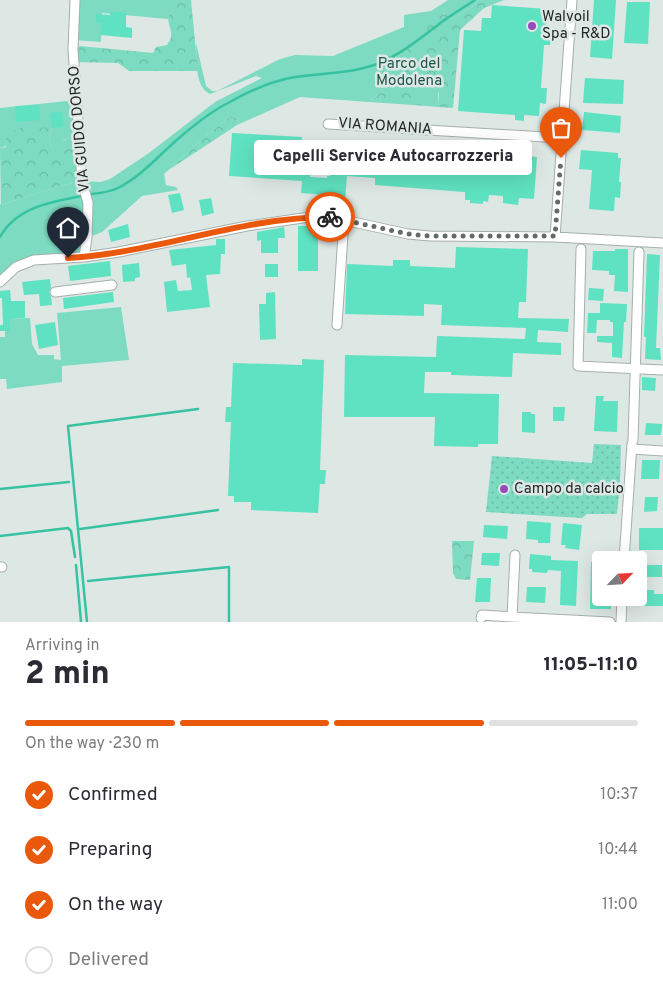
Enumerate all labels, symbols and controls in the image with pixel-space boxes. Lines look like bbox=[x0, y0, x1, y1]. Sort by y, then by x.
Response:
place label: Walvoil Spa - R&D bbox=[542, 8, 610, 44]
marker: Walvoil Spa - R&D bbox=[526, 20, 538, 32]
park label: Parco del Modolena bbox=[376, 55, 442, 91]
street label: VIA GUIDO DORSO bbox=[65, 65, 95, 193]
pin bbox=[540, 107, 582, 158]
street label: VIA ROMANIA bbox=[337, 114, 433, 140]
icon: bag bbox=[547, 114, 575, 142]
callout: Capelli Service Autocarrozzeria bbox=[254, 140, 531, 176]
text: Capelli Service Autocarrozzeria bbox=[273, 147, 513, 167]
courier bbox=[305, 192, 355, 242]
icon: bike bbox=[316, 203, 344, 231]
pin bbox=[47, 207, 89, 258]
icon: home bbox=[54, 214, 82, 242]
place label: Campo da calcio bbox=[514, 480, 624, 499]
marker: Campo da calcio bbox=[498, 483, 510, 495]
north arrow bbox=[592, 551, 648, 606]
map controls bbox=[592, 551, 647, 606]
text: Arriving in bbox=[25, 636, 100, 656]
text: 11:05–11:10 bbox=[543, 653, 638, 677]
text: 2 min bbox=[25, 655, 110, 695]
text: On the way · 230 m bbox=[25, 734, 159, 754]
icon: check bbox=[25, 781, 53, 809]
text: Confirmed bbox=[68, 783, 158, 807]
text: 10:37 bbox=[600, 785, 638, 805]
icon: check bbox=[25, 836, 53, 864]
text: Preparing bbox=[68, 838, 152, 862]
text: 10:44 bbox=[598, 840, 638, 860]
icon: check bbox=[25, 891, 53, 919]
text: On the way bbox=[68, 893, 163, 917]
text: 11:00 bbox=[602, 895, 638, 915]
text: Delivered bbox=[68, 948, 149, 972]

